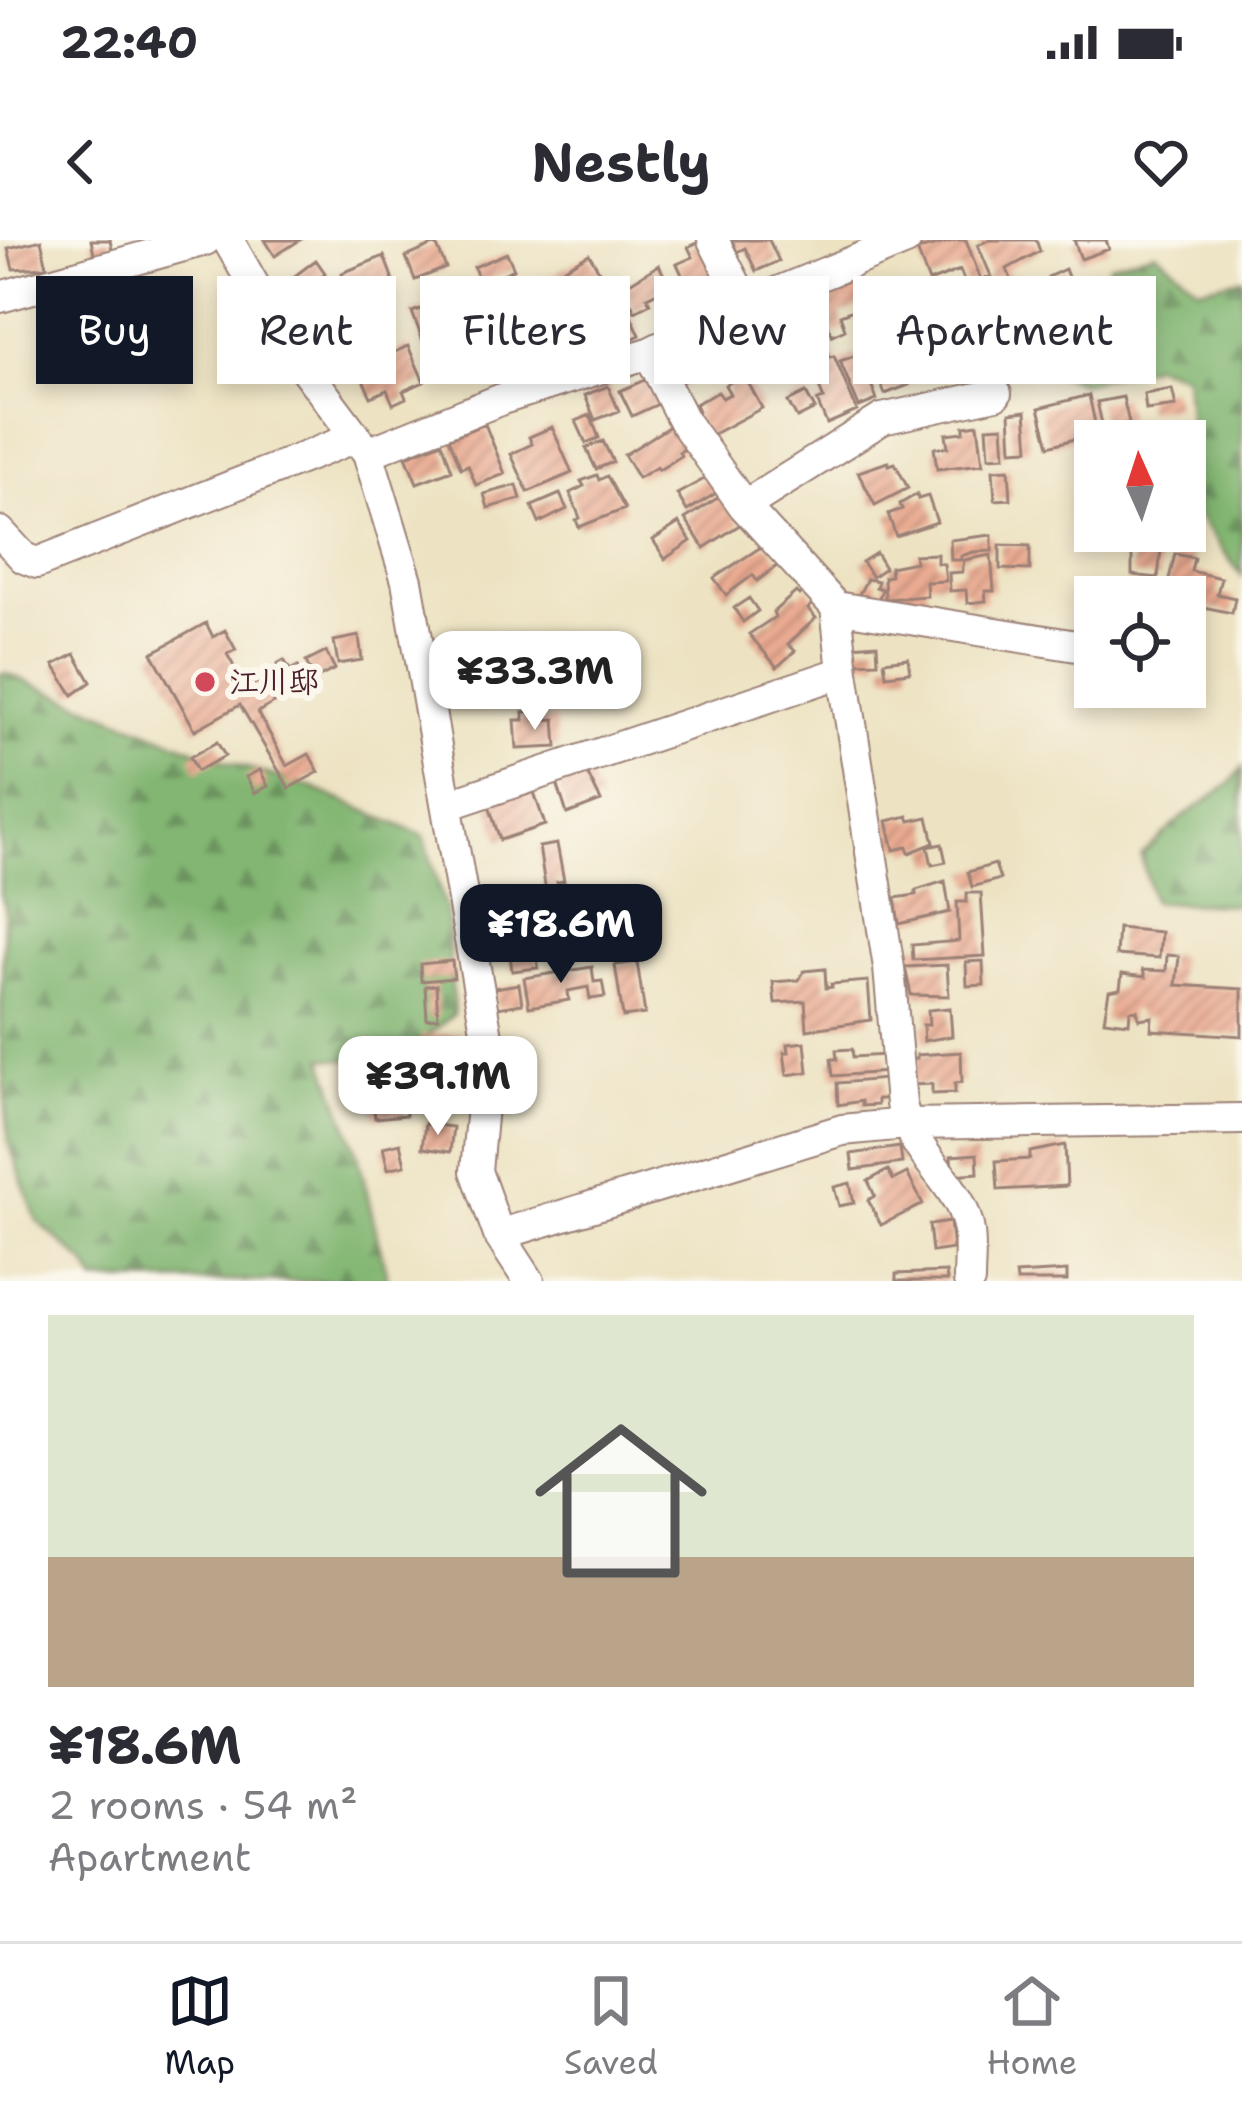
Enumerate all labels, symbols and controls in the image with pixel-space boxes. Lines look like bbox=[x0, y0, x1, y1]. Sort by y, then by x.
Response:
text: 22:40 bbox=[60, 12, 198, 72]
text: Nestly bbox=[531, 126, 711, 198]
icon: back bbox=[48, 129, 114, 195]
icon: heart bbox=[1128, 129, 1194, 195]
chip: Buy bbox=[36, 276, 193, 384]
chip: Rent bbox=[217, 276, 396, 384]
chip: Filters bbox=[420, 276, 630, 384]
chip: New bbox=[654, 276, 829, 384]
chip: Apartment bbox=[853, 276, 1156, 384]
north arrow bbox=[1074, 420, 1206, 552]
map controls bbox=[1074, 420, 1206, 708]
button: locate bbox=[1074, 576, 1206, 708]
pin: ¥33.3M bbox=[437, 631, 633, 733]
text: ¥33.3M bbox=[456, 644, 614, 696]
place label: 江川邸 bbox=[229, 661, 319, 702]
marker: 江川邸 bbox=[192, 669, 218, 695]
pin: ¥18.6M bbox=[463, 884, 659, 986]
text: ¥18.6M bbox=[487, 897, 635, 949]
pin: ¥39.1M bbox=[340, 1036, 536, 1138]
text: ¥39.1M bbox=[365, 1049, 511, 1101]
icon: home bbox=[513, 1393, 729, 1609]
text: ¥18.6M bbox=[48, 1711, 241, 1779]
text: 2 rooms · 54 m² bbox=[48, 1779, 358, 1831]
text: Apartment bbox=[48, 1831, 251, 1883]
tab: Map bbox=[164, 1968, 235, 2085]
tab: Saved bbox=[564, 1968, 658, 2085]
tab: Home bbox=[987, 1968, 1077, 2085]

